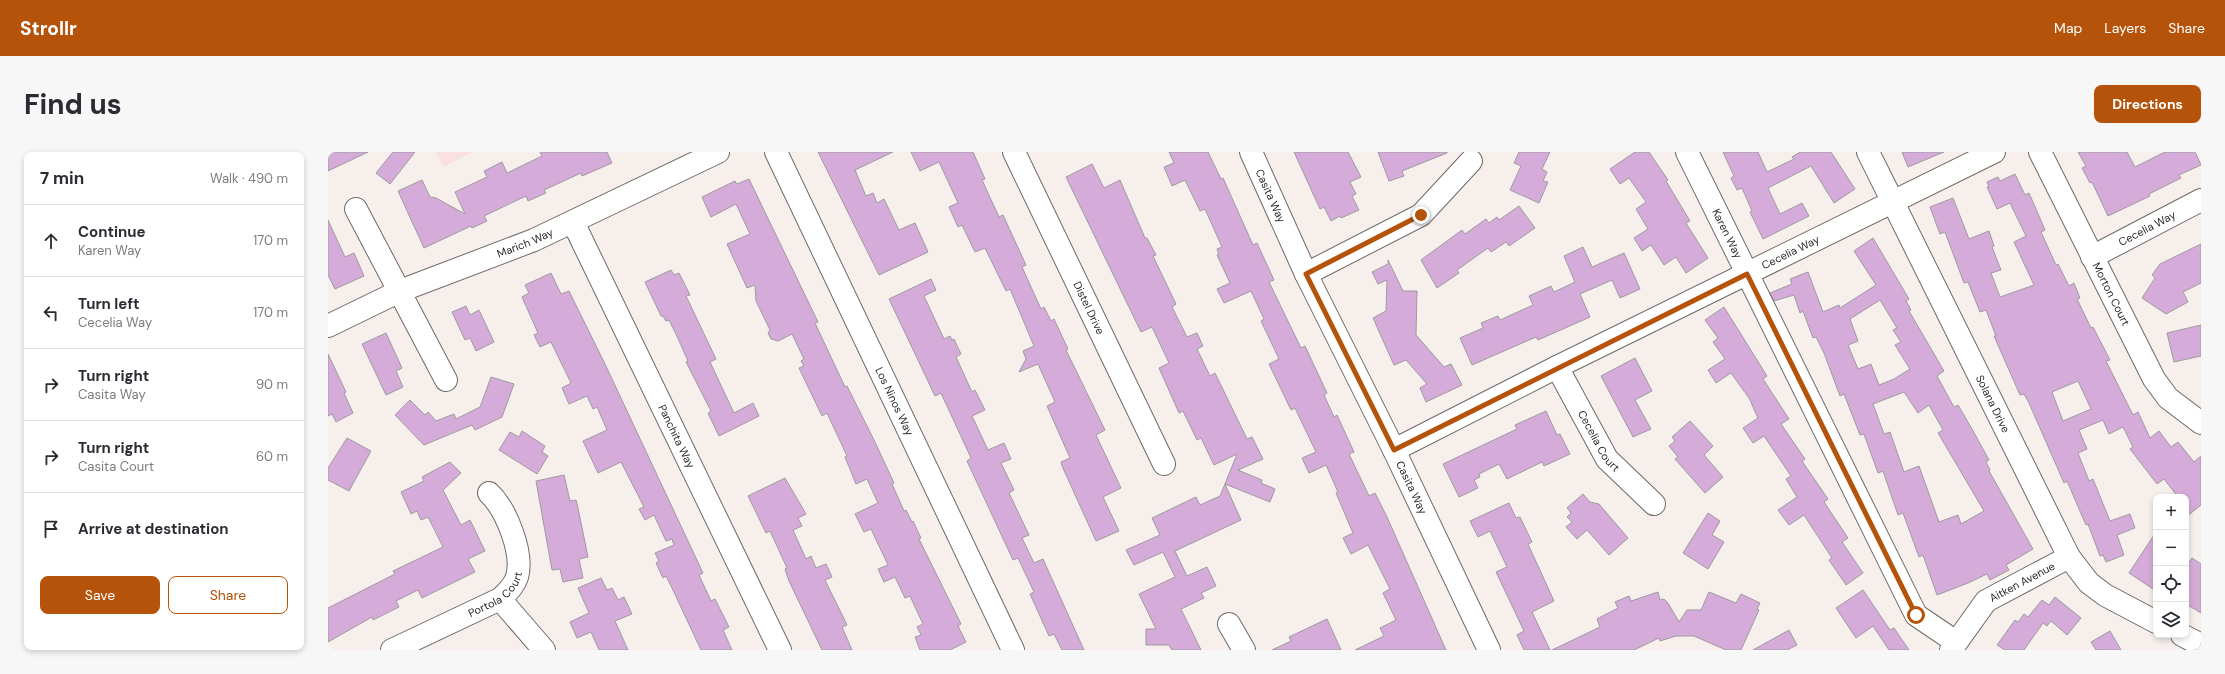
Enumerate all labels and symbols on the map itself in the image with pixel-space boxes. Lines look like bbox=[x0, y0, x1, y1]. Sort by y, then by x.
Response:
street label: Casita Way bbox=[1253, 167, 1289, 225]
route end bbox=[1412, 206, 1430, 224]
street label: Karen Way bbox=[1709, 206, 1746, 261]
street label: Cecelia Way bbox=[2116, 208, 2178, 249]
street label: Marich Way bbox=[495, 225, 555, 260]
street label: Cecelia Way bbox=[1759, 232, 1822, 272]
street label: Morton Court bbox=[2090, 260, 2133, 328]
street label: Distel Drive bbox=[1070, 279, 1108, 337]
street label: Los Ninos Way bbox=[872, 365, 917, 438]
street label: Solana Drive bbox=[1973, 373, 2013, 435]
street label: Panchita Way bbox=[655, 402, 698, 470]
street label: Cecelia Court bbox=[1575, 408, 1623, 475]
street label: Casita Way bbox=[1393, 458, 1430, 516]
street label: Aitken Avenue bbox=[1987, 559, 2057, 605]
street label: Portola Court bbox=[466, 571, 525, 620]
route start bbox=[1907, 606, 1925, 624]

